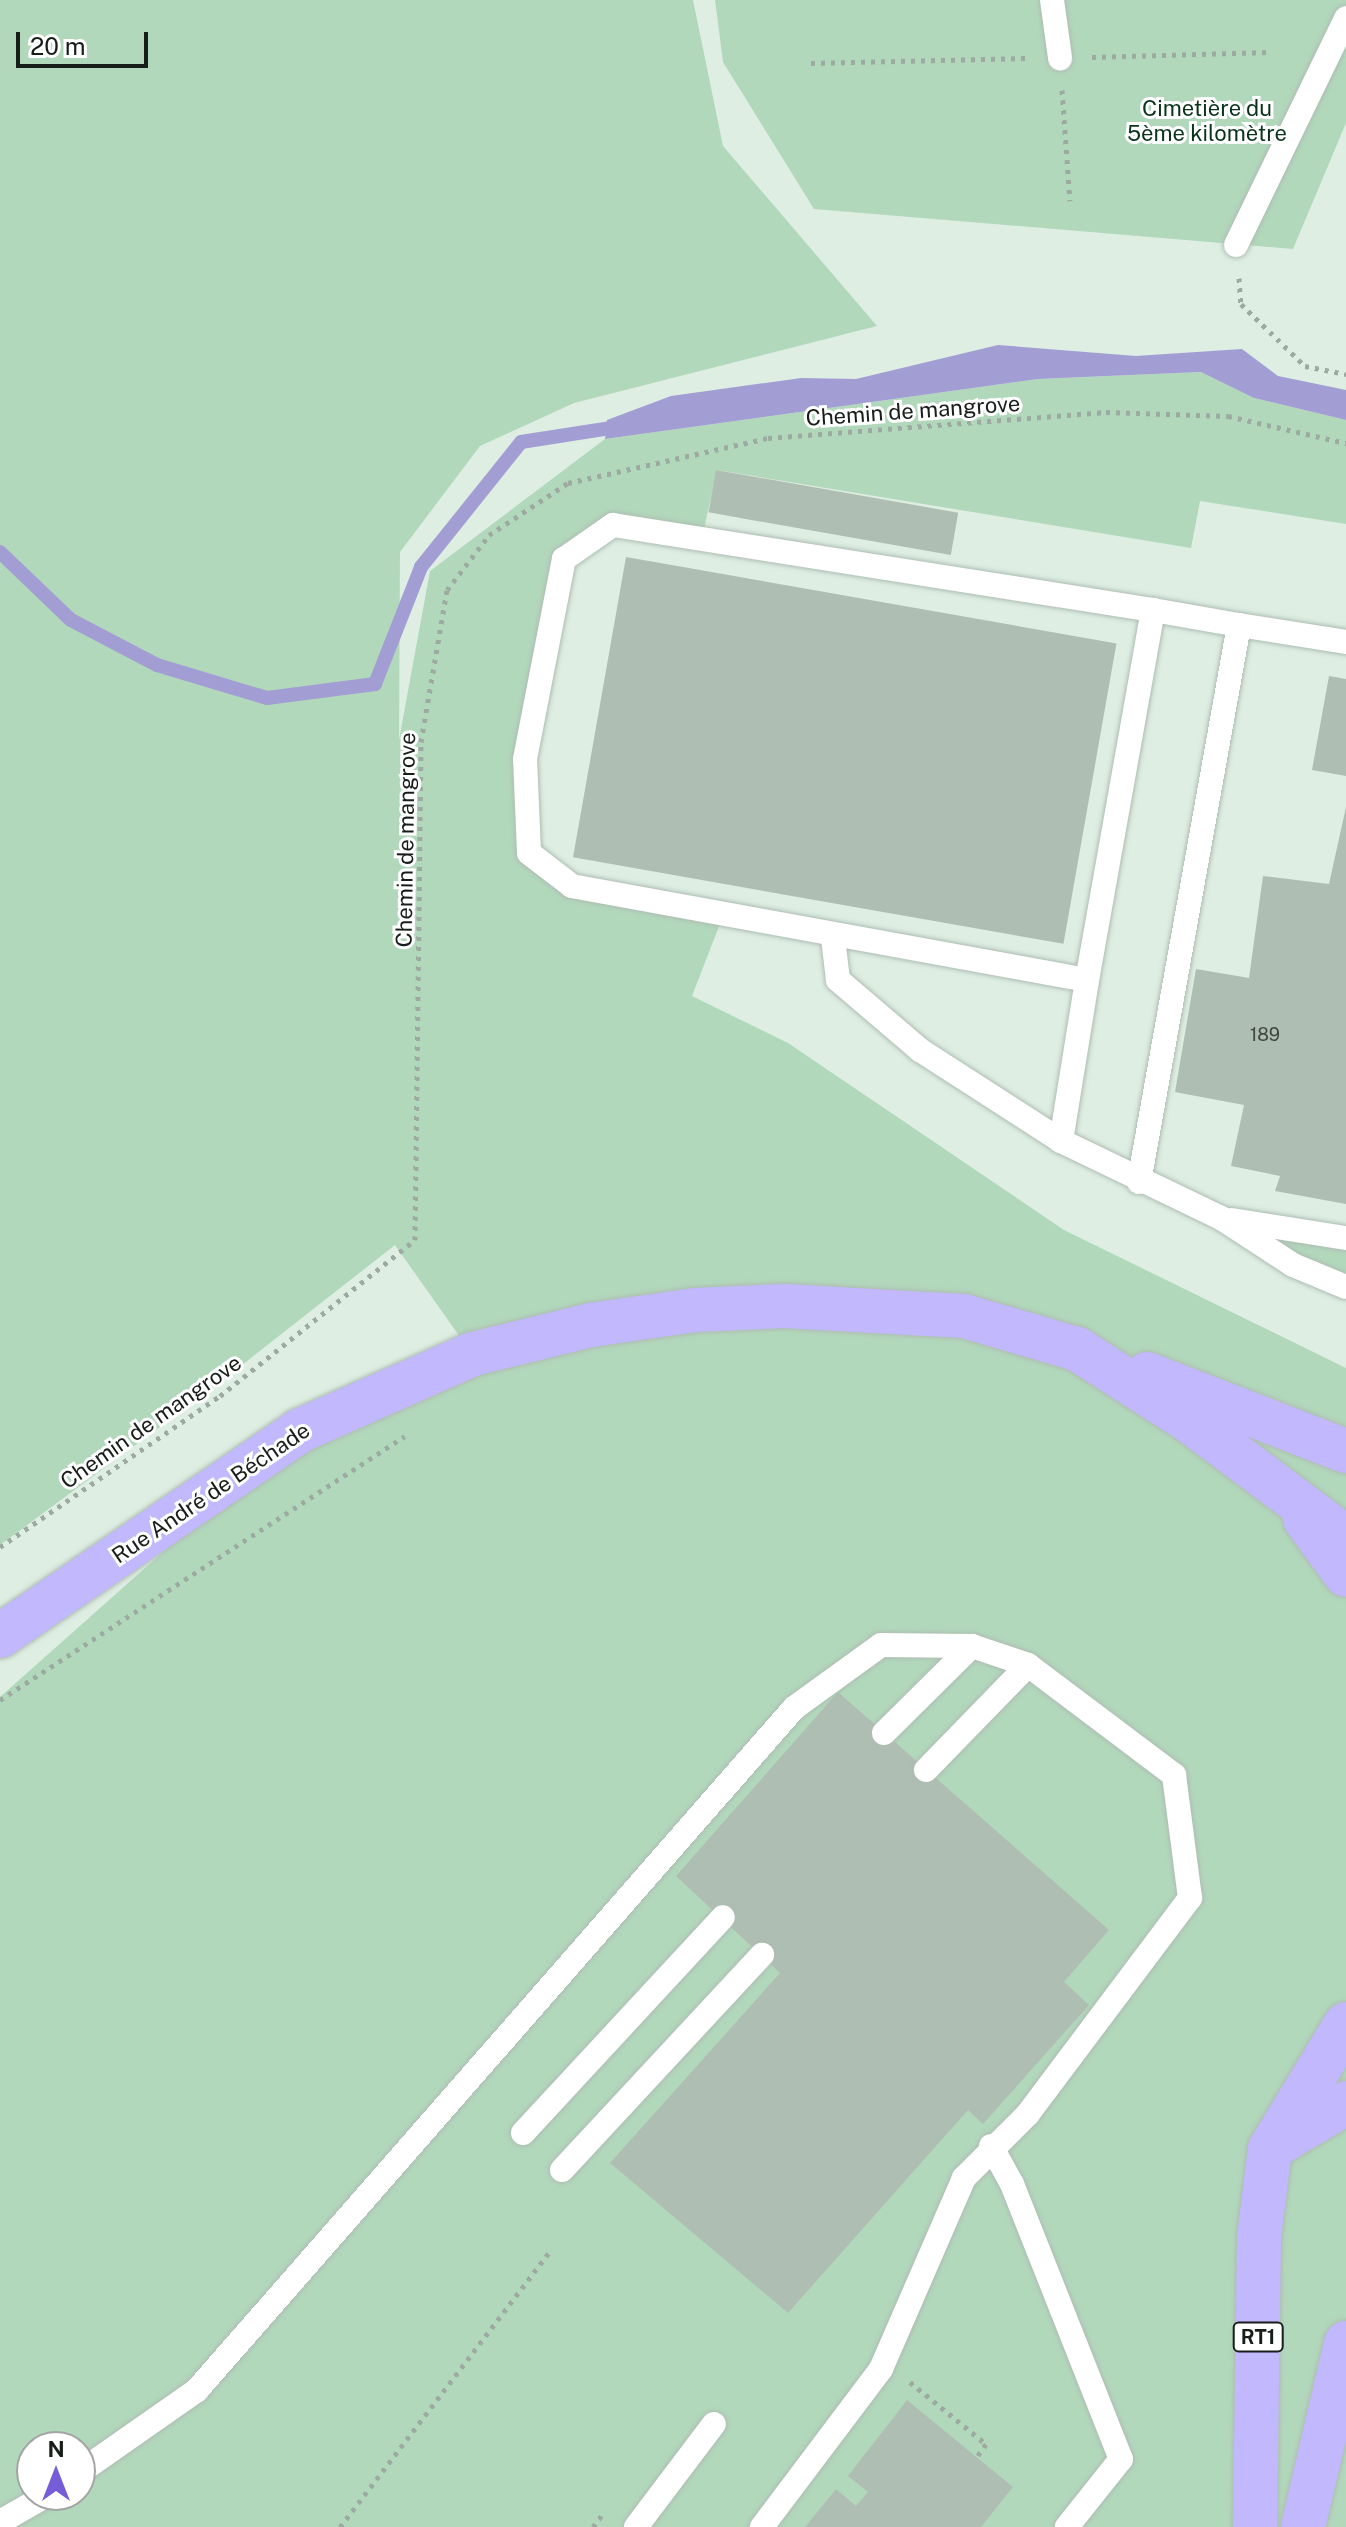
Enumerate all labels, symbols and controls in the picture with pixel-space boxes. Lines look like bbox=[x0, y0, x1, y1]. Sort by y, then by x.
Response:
scale bar bbox=[20, 16, 152, 66]
text: 20 m bbox=[30, 32, 86, 60]
park label: Cimetière du 5ème kilomètre bbox=[1127, 95, 1287, 146]
street label: Chemin de mangrove bbox=[805, 390, 1021, 432]
street label: Chemin de mangrove bbox=[391, 732, 421, 948]
house number: 189 bbox=[1250, 1024, 1280, 1046]
street label: Chemin de mangrove bbox=[55, 1349, 247, 1495]
street label: Rue André de Béchade bbox=[107, 1417, 315, 1569]
road number: RT1 bbox=[1232, 2321, 1284, 2353]
north arrow bbox=[16, 2431, 96, 2511]
text: N bbox=[47, 2436, 65, 2462]

